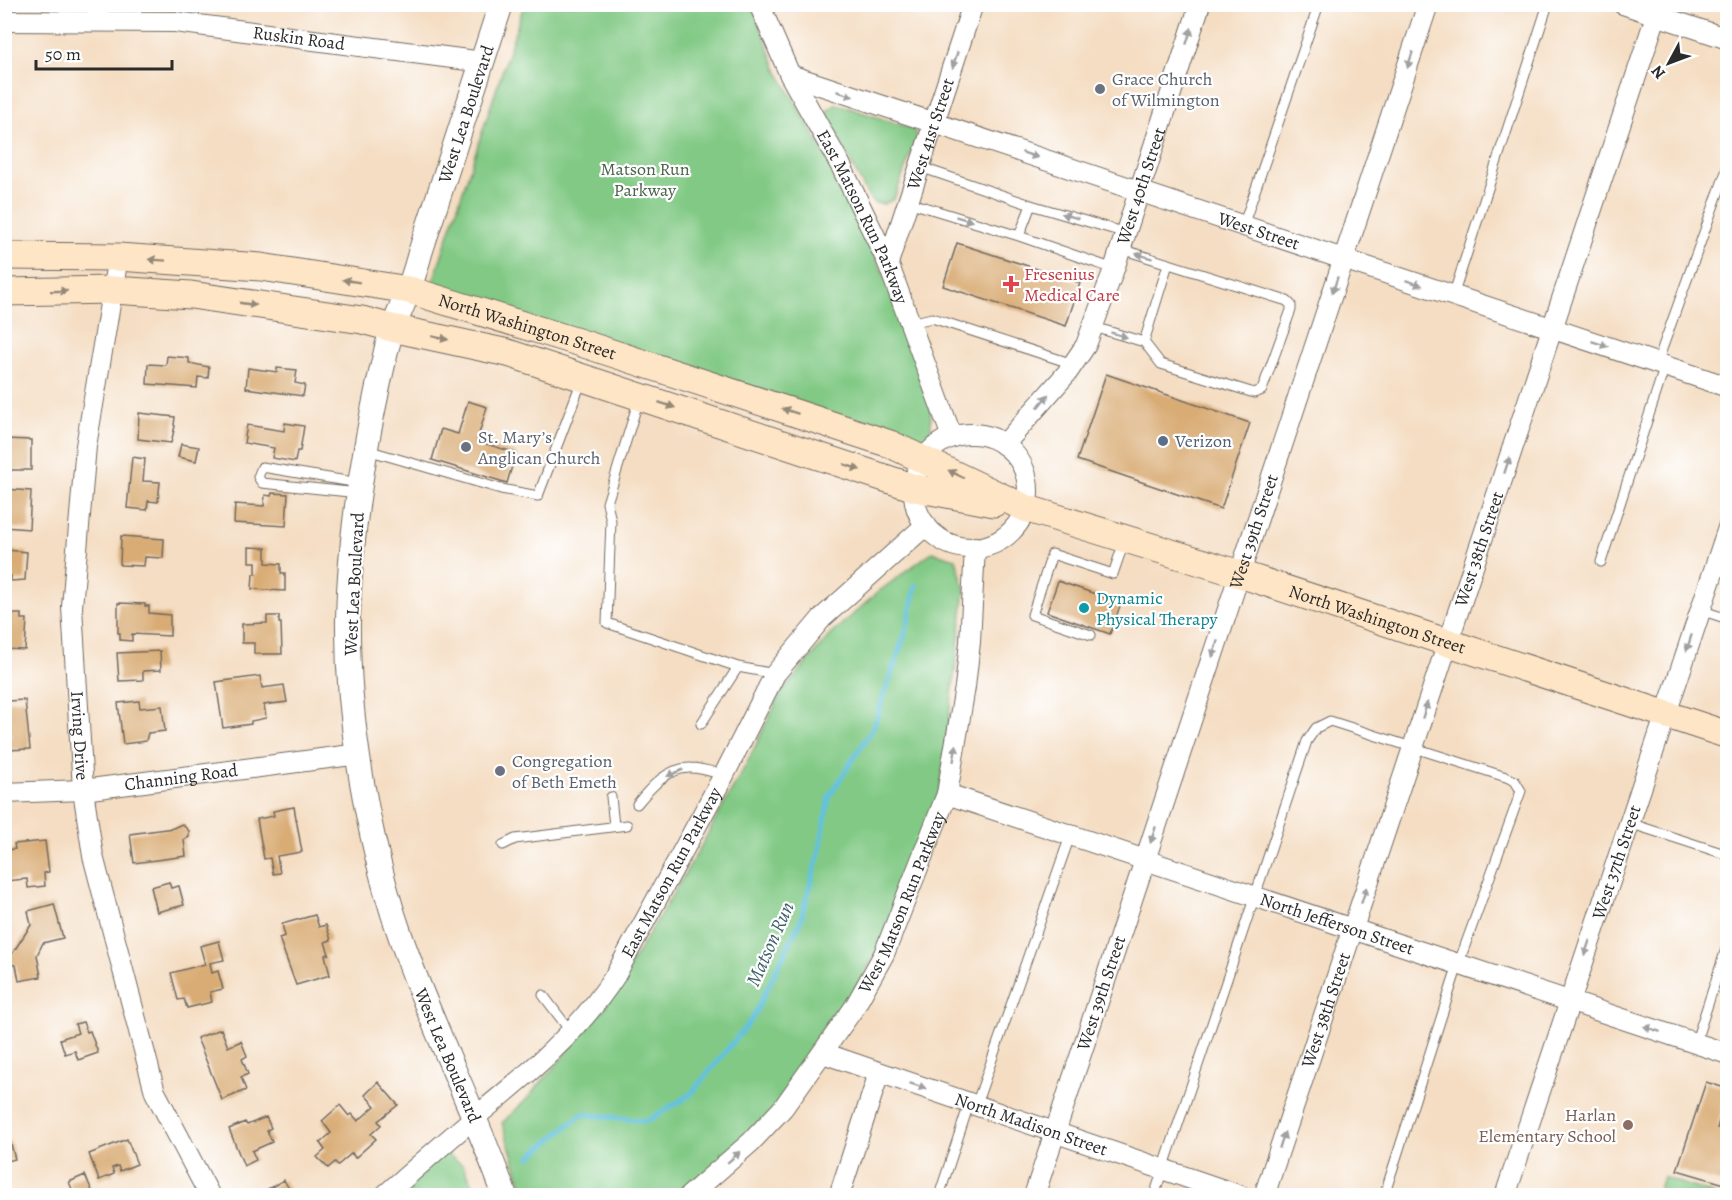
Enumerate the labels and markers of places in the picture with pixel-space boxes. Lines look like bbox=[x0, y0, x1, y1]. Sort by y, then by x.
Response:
place label: Grace Church of Wilmington bbox=[1112, 67, 1220, 112]
marker: Grace Church of Wilmington bbox=[1093, 82, 1107, 96]
place label: Fresenius Medical Care bbox=[1024, 262, 1120, 307]
marker: Fresenius Medical Care bbox=[1002, 275, 1020, 293]
place label: St. Mary’s Anglican Church bbox=[477, 425, 601, 470]
place label: Verizon bbox=[1174, 429, 1232, 453]
marker: Verizon bbox=[1156, 434, 1170, 448]
marker: St. Mary’s Anglican Church bbox=[459, 440, 473, 454]
place label: Dynamic Physical Therapy bbox=[1096, 586, 1219, 631]
marker: Dynamic Physical Therapy bbox=[1077, 601, 1091, 615]
place label: Congregation of Beth Emeth bbox=[512, 749, 617, 794]
marker: Congregation of Beth Emeth bbox=[493, 764, 507, 778]
place label: Harlan Elementary School bbox=[1478, 1103, 1617, 1148]
marker: Harlan Elementary School bbox=[1621, 1118, 1635, 1132]

